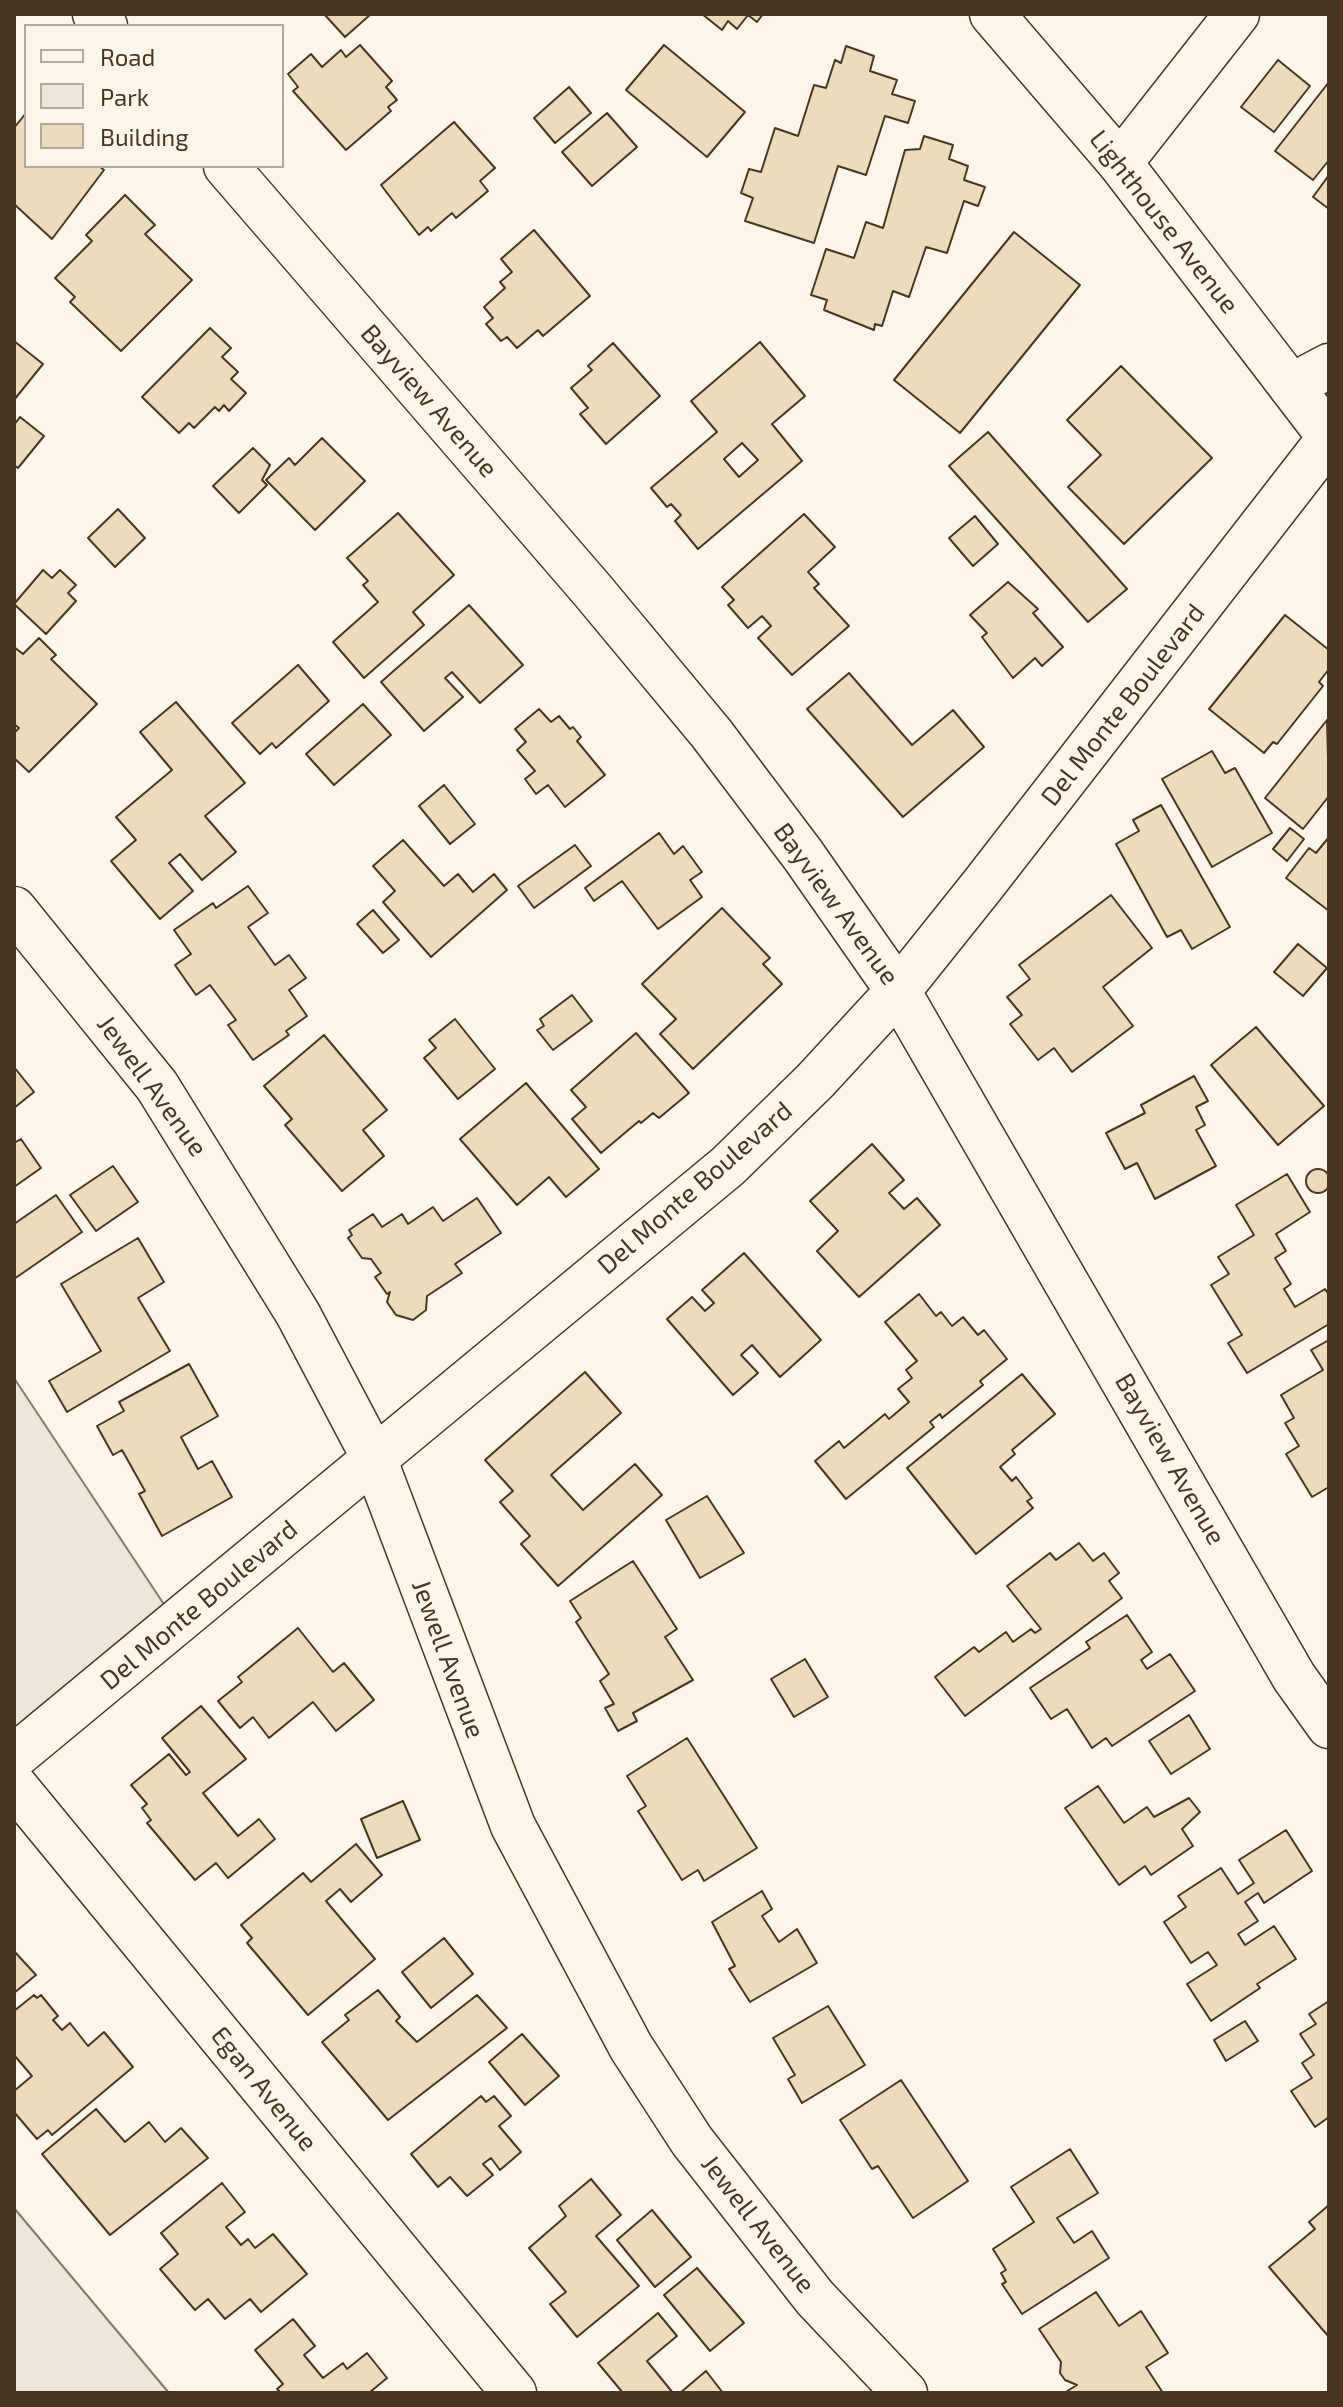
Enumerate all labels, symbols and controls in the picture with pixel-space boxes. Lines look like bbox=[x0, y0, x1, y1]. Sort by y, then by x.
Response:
legend bbox=[24, 24, 284, 168]
text: Road bbox=[100, 42, 155, 71]
text: Park bbox=[100, 82, 149, 111]
text: Building bbox=[100, 122, 189, 151]
street label: Lighthouse Avenue bbox=[1083, 124, 1245, 320]
street label: Bayview Avenue bbox=[354, 318, 504, 484]
street label: Del Monte Boulevard bbox=[1035, 598, 1211, 812]
street label: Bayview Avenue bbox=[767, 817, 905, 991]
street label: Jewell Avenue bbox=[90, 1009, 214, 1163]
street label: Del Monte Boulevard bbox=[591, 1095, 799, 1281]
street label: Bayview Avenue bbox=[1108, 1368, 1232, 1550]
street label: Del Monte Boulevard bbox=[94, 1514, 304, 1696]
street label: Jewell Avenue bbox=[405, 1575, 491, 1743]
street label: Egan Avenue bbox=[204, 2020, 324, 2158]
street label: Jewell Avenue bbox=[694, 2149, 822, 2299]

